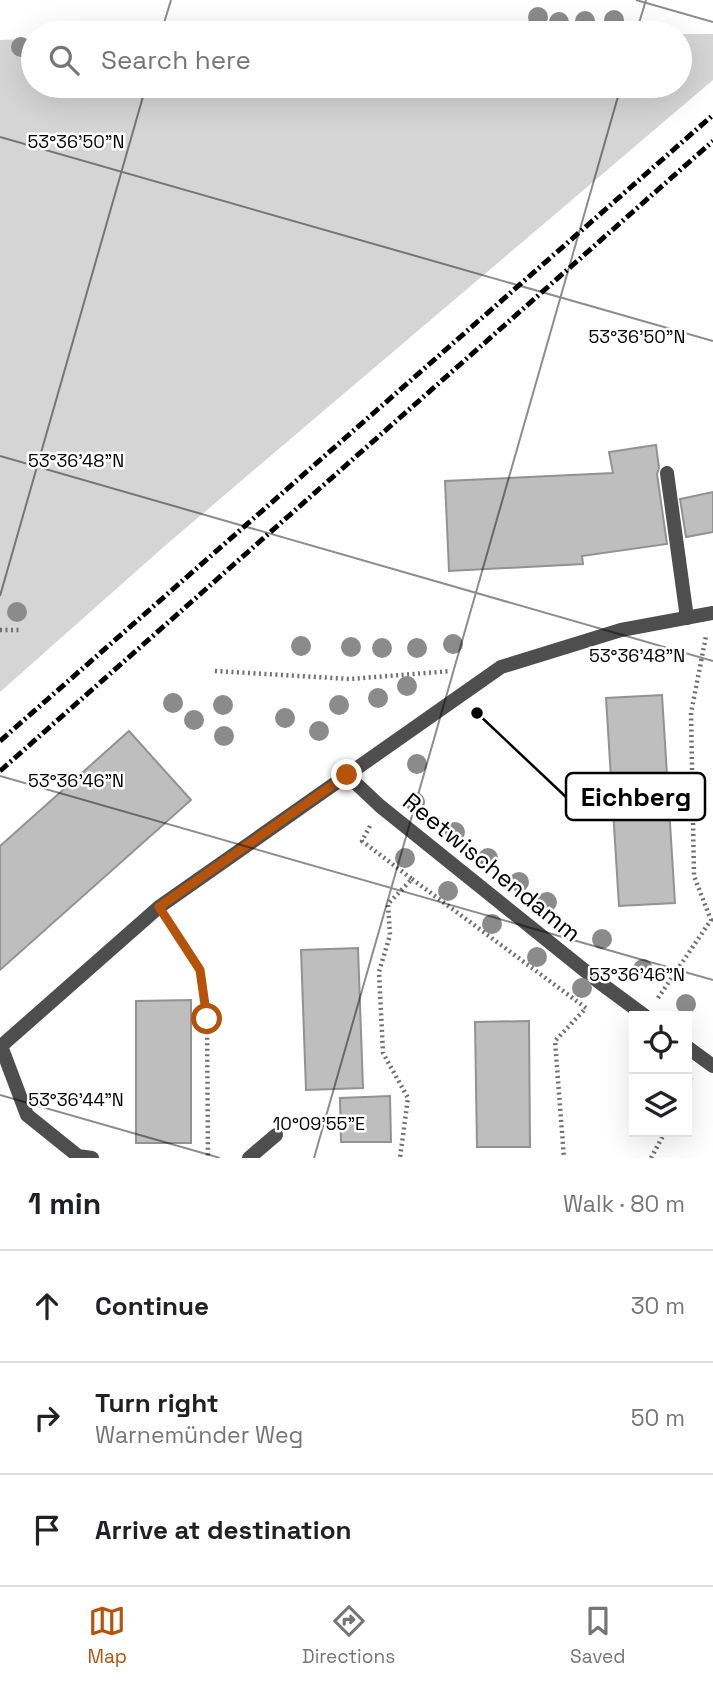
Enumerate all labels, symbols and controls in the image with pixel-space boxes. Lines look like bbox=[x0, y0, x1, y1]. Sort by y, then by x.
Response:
search box bbox=[21, 21, 692, 98]
icon: search bbox=[45, 41, 83, 79]
text: Search here bbox=[101, 43, 251, 77]
text: 53°36'50"N bbox=[28, 130, 124, 153]
text: 53°36'50"N bbox=[589, 325, 685, 348]
text: 53°36'48"N bbox=[28, 449, 124, 472]
text: 53°36'48"N bbox=[589, 644, 685, 667]
route end bbox=[331, 759, 362, 790]
text: 53°36'46"N bbox=[28, 769, 124, 792]
callout: Eichberg bbox=[566, 773, 705, 820]
text: Eichberg bbox=[581, 780, 691, 814]
street label: Reetwischendamm bbox=[397, 786, 587, 948]
text: 53°36'46"N bbox=[589, 963, 685, 986]
route start bbox=[191, 1003, 222, 1034]
map controls bbox=[629, 1011, 692, 1137]
button: locate bbox=[629, 1011, 692, 1074]
button: layers bbox=[629, 1074, 692, 1137]
text: 53°36'44"N bbox=[28, 1088, 124, 1111]
text: 10°09'55"E bbox=[273, 1112, 365, 1135]
text: 1 min bbox=[28, 1184, 101, 1223]
text: Walk · 80 m bbox=[563, 1189, 685, 1219]
icon: ahead bbox=[28, 1287, 66, 1325]
text: Continue bbox=[95, 1289, 209, 1323]
text: 30 m bbox=[631, 1291, 685, 1321]
text: Turn right bbox=[95, 1386, 219, 1420]
icon: right bbox=[28, 1399, 66, 1437]
text: 50 m bbox=[631, 1403, 685, 1433]
text: Warnemünder Weg bbox=[95, 1420, 303, 1450]
icon: arrive bbox=[28, 1511, 66, 1549]
text: Arrive at destination bbox=[95, 1513, 352, 1547]
tab: Map bbox=[87, 1602, 127, 1669]
tab: Directions bbox=[302, 1602, 395, 1669]
tab: Saved bbox=[570, 1602, 626, 1669]

